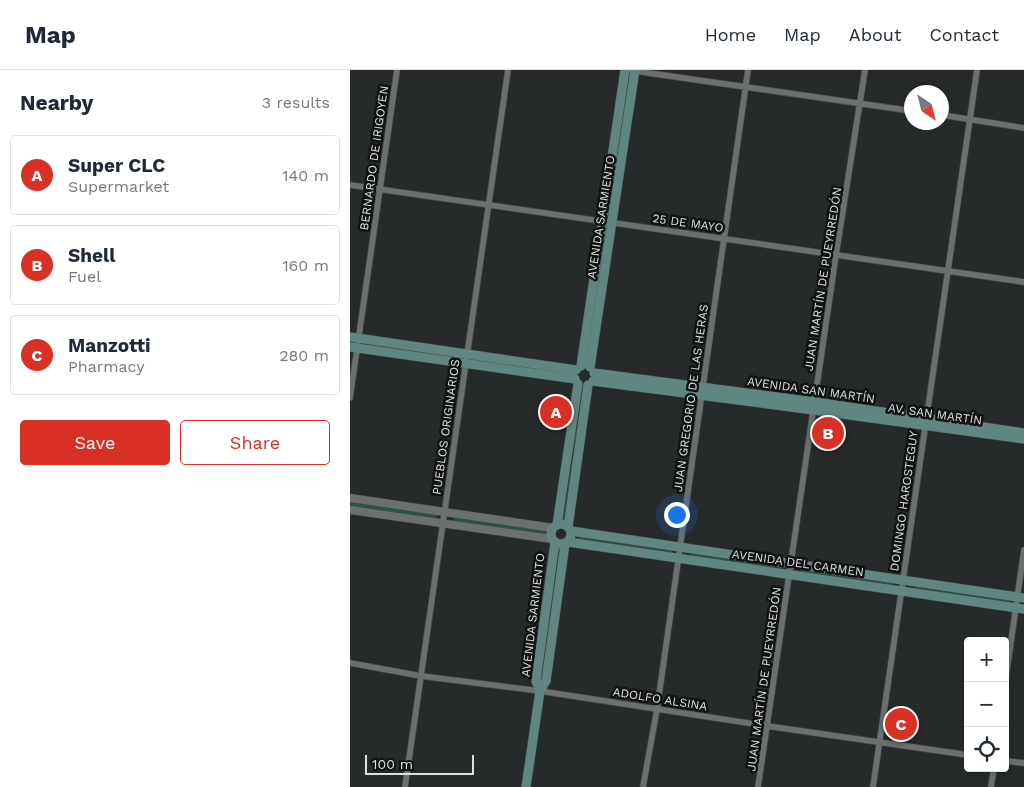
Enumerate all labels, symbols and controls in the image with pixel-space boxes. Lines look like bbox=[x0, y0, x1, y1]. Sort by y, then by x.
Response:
text: Map bbox=[25, 21, 76, 49]
text: Home bbox=[705, 24, 756, 45]
text: Map bbox=[784, 24, 821, 45]
text: About bbox=[849, 24, 901, 45]
text: Contact bbox=[929, 24, 999, 45]
street label: BERNARDO DE IRIGOYEN bbox=[357, 85, 391, 231]
north arrow bbox=[904, 85, 949, 130]
text: Nearby bbox=[20, 90, 93, 115]
text: 3 results bbox=[262, 93, 330, 112]
text: Super CLC bbox=[68, 154, 165, 177]
street label: AVENIDA SARMIENTO bbox=[584, 154, 618, 280]
text: A bbox=[32, 166, 42, 185]
text: 140 m bbox=[282, 166, 329, 185]
text: Supermarket bbox=[68, 177, 169, 196]
street label: JUAN MARTÍN DE PUEYRREDÓN bbox=[802, 186, 844, 372]
street label: 25 DE MAYO bbox=[652, 211, 724, 235]
text: Shell bbox=[68, 244, 115, 267]
text: B bbox=[32, 256, 42, 275]
text: 160 m bbox=[282, 256, 329, 275]
text: Fuel bbox=[68, 267, 101, 286]
street label: JUAN GREGORIO DE LAS HERAS bbox=[671, 303, 711, 493]
text: Manzotti bbox=[68, 334, 151, 357]
text: C bbox=[32, 346, 42, 365]
text: 280 m bbox=[279, 346, 329, 365]
text: Pharmacy bbox=[68, 357, 144, 376]
street label: PUEBLOS ORIGINARIOS bbox=[430, 358, 462, 496]
street label: AVENIDA SAN MARTÍN bbox=[746, 374, 876, 406]
pin: A bbox=[540, 393, 572, 431]
street label: AV. SAN MARTÍN bbox=[887, 400, 983, 428]
pin: B bbox=[812, 414, 844, 452]
button: Save bbox=[20, 420, 170, 465]
button: Share bbox=[180, 420, 330, 465]
street label: DOMINGO HAROSTEGUY bbox=[887, 430, 921, 572]
your location bbox=[664, 502, 690, 528]
street label: AVENIDA DEL CARMEN bbox=[731, 547, 865, 579]
street label: AVENIDA SARMIENTO bbox=[518, 552, 548, 678]
street label: JUAN MARTÍN DE PUEYRREDÓN bbox=[744, 586, 784, 772]
map controls bbox=[964, 637, 1009, 772]
button: + bbox=[964, 637, 1009, 682]
button: − bbox=[964, 682, 1009, 727]
street label: ADOLFO ALSINA bbox=[612, 685, 708, 713]
pin: C bbox=[885, 705, 917, 743]
button: locate bbox=[964, 727, 1009, 772]
scale bar bbox=[365, 752, 474, 775]
text: 100 m bbox=[372, 756, 413, 772]

